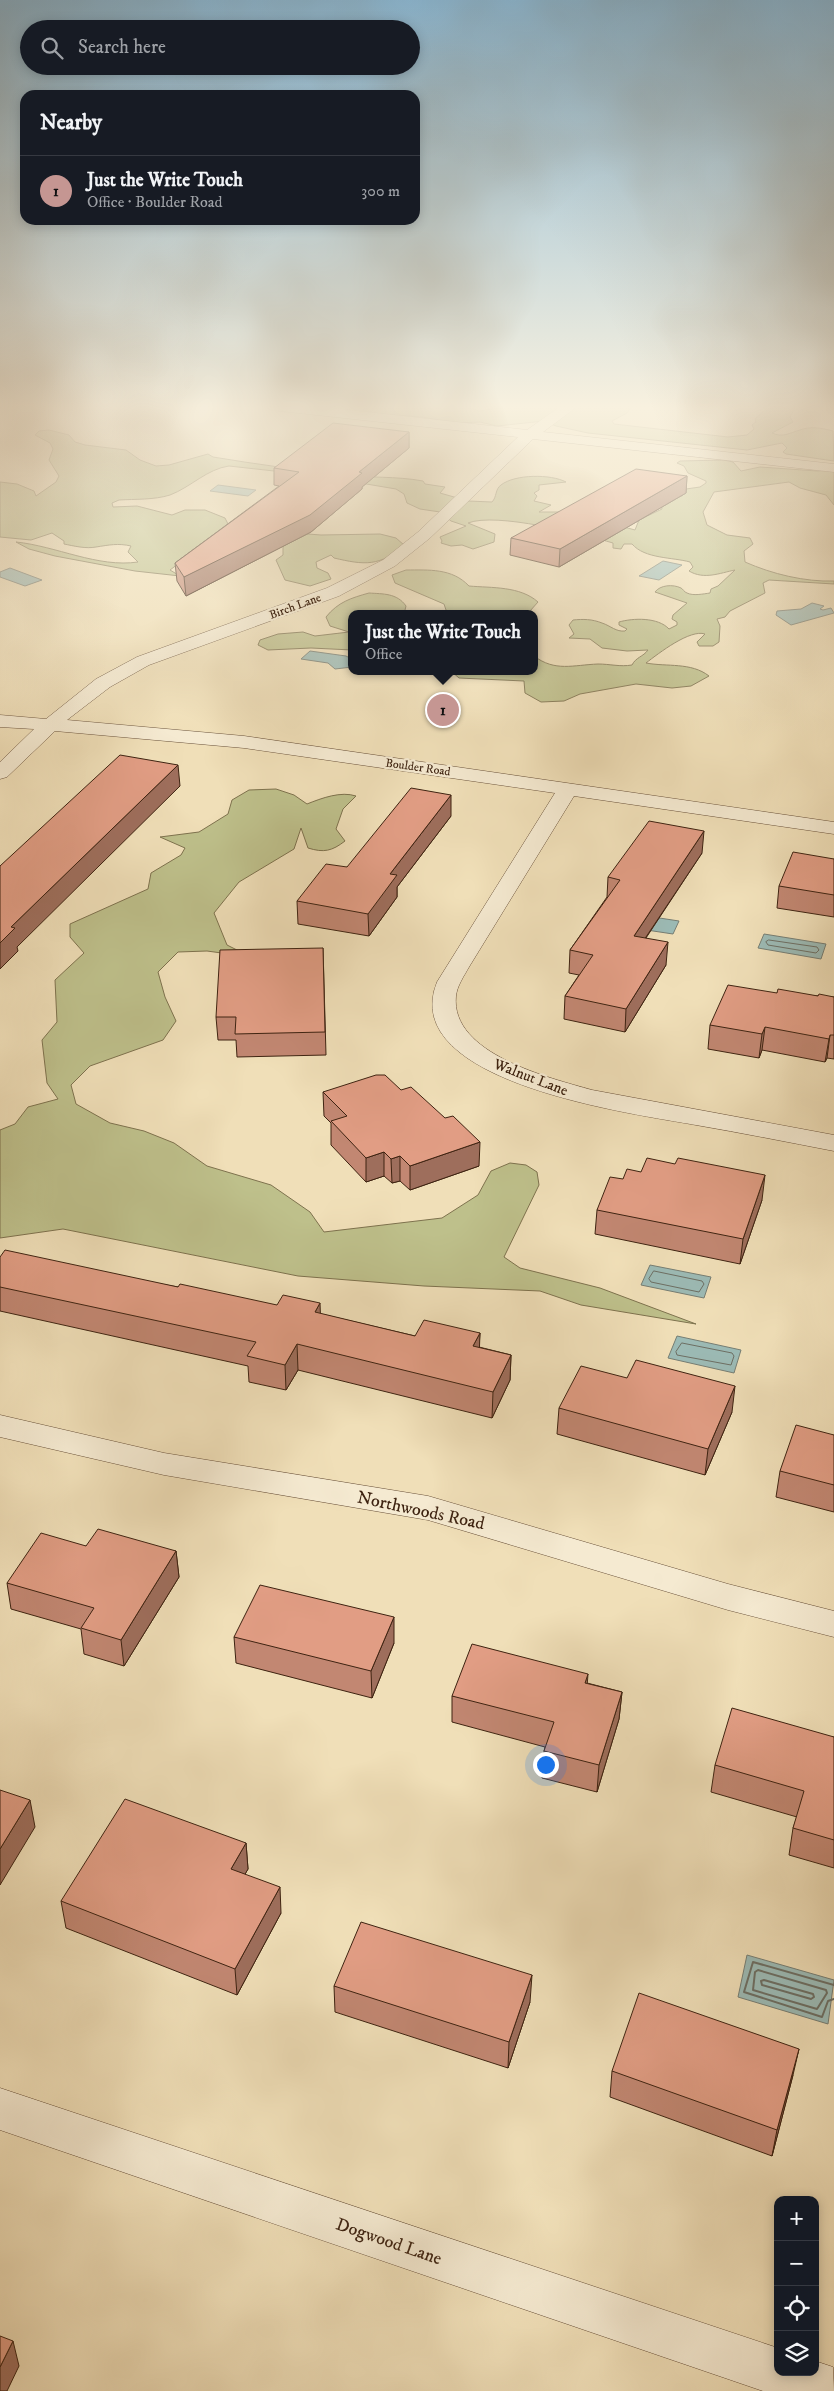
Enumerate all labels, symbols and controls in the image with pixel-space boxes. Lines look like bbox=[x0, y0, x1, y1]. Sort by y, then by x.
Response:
search box bbox=[20, 20, 420, 75]
icon: search bbox=[38, 34, 66, 62]
text: Search here bbox=[78, 36, 166, 59]
text: Nearby bbox=[40, 110, 102, 136]
text: Just the Write Touch bbox=[87, 169, 243, 192]
text: 1 bbox=[53, 181, 59, 201]
text: 300 m bbox=[361, 181, 400, 201]
text: Office · Boulder Road bbox=[87, 192, 223, 212]
street label: Birch Lane bbox=[267, 590, 323, 623]
popup bbox=[348, 610, 538, 675]
text: Just the Write Touch bbox=[365, 621, 521, 644]
text: Office bbox=[365, 644, 402, 664]
pin: 1 bbox=[427, 691, 459, 729]
street label: Boulder Road bbox=[384, 755, 452, 779]
street label: Walnut Lane bbox=[490, 1054, 571, 1100]
street label: Northwoods Road bbox=[355, 1487, 487, 1535]
your location bbox=[533, 1752, 559, 1778]
map controls bbox=[774, 2196, 819, 2376]
button: + bbox=[774, 2196, 819, 2241]
street label: Dogwood Lane bbox=[333, 2214, 445, 2270]
button: − bbox=[774, 2241, 819, 2286]
button: locate bbox=[774, 2286, 819, 2331]
button: layers bbox=[774, 2331, 819, 2376]

